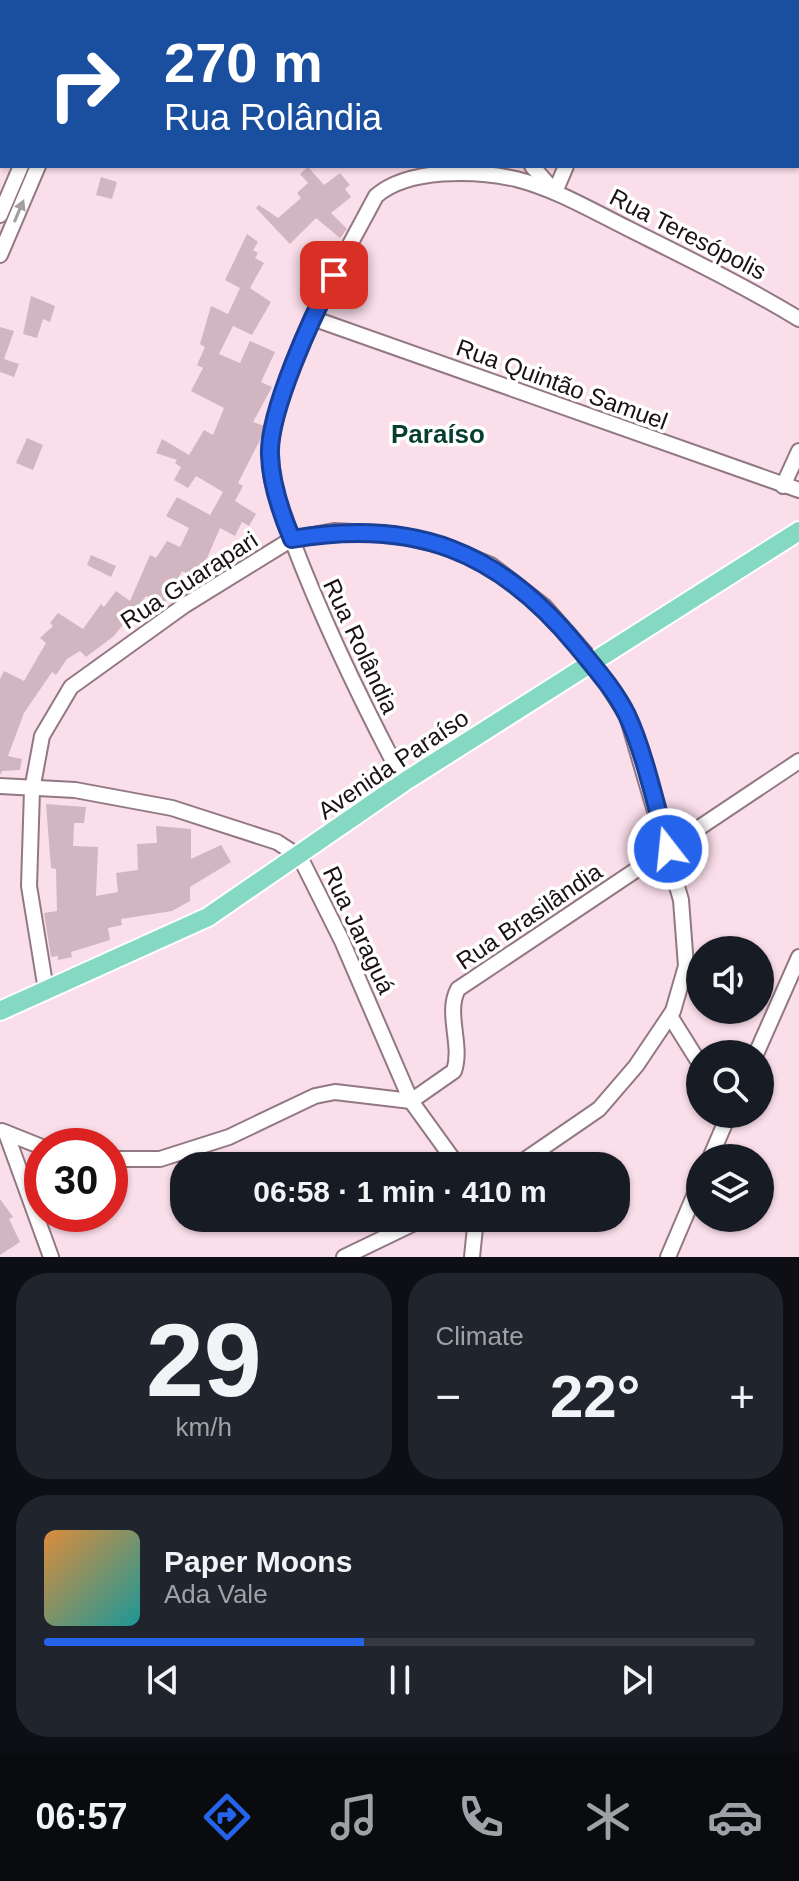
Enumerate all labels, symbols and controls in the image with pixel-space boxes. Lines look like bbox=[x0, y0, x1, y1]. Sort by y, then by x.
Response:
text: 270 m bbox=[164, 31, 323, 94]
icon: right bbox=[32, 32, 136, 136]
text: Rua Rolândia bbox=[164, 97, 382, 138]
street label: Rua Teresópolis bbox=[605, 183, 771, 285]
one-way arrow bbox=[12, 199, 25, 223]
pin bbox=[300, 241, 368, 309]
icon: arrive bbox=[312, 253, 356, 297]
street label: Rua Quintão Samuel bbox=[453, 333, 671, 435]
district label: Paraíso bbox=[391, 419, 485, 449]
street label: Rua Guarapari bbox=[116, 526, 262, 634]
street label: Rua Rolândia bbox=[318, 574, 404, 718]
street label: Avenida Paraíso bbox=[313, 704, 473, 824]
position arrow bbox=[626, 807, 710, 891]
street label: Rua Brasilândia bbox=[451, 857, 607, 975]
street label: Rua Jaraguá bbox=[318, 862, 401, 999]
map controls bbox=[686, 936, 774, 1232]
button: sound bbox=[686, 936, 774, 1024]
button: search bbox=[686, 1040, 774, 1128]
speed limit sign: 30 bbox=[24, 1128, 128, 1232]
button: layers bbox=[686, 1144, 774, 1232]
text: 06:58 · 1 min · 410 m bbox=[253, 1175, 547, 1208]
text: 29 bbox=[146, 1302, 262, 1418]
text: Climate bbox=[436, 1321, 524, 1351]
text: 22° bbox=[550, 1363, 641, 1430]
text: − bbox=[436, 1372, 461, 1421]
text: + bbox=[729, 1372, 755, 1421]
text: km/h bbox=[176, 1412, 232, 1442]
text: Paper Moons bbox=[164, 1545, 352, 1578]
text: Ada Vale bbox=[164, 1579, 268, 1609]
icon: previous bbox=[141, 1658, 185, 1702]
icon: pause bbox=[378, 1658, 422, 1702]
icon: next bbox=[615, 1658, 659, 1702]
icon: directions bbox=[199, 1789, 255, 1845]
icon: music bbox=[326, 1789, 382, 1845]
icon: phone bbox=[453, 1789, 509, 1845]
icon: climate bbox=[580, 1789, 636, 1845]
icon: car bbox=[707, 1789, 763, 1845]
text: 06:57 bbox=[36, 1796, 128, 1837]

